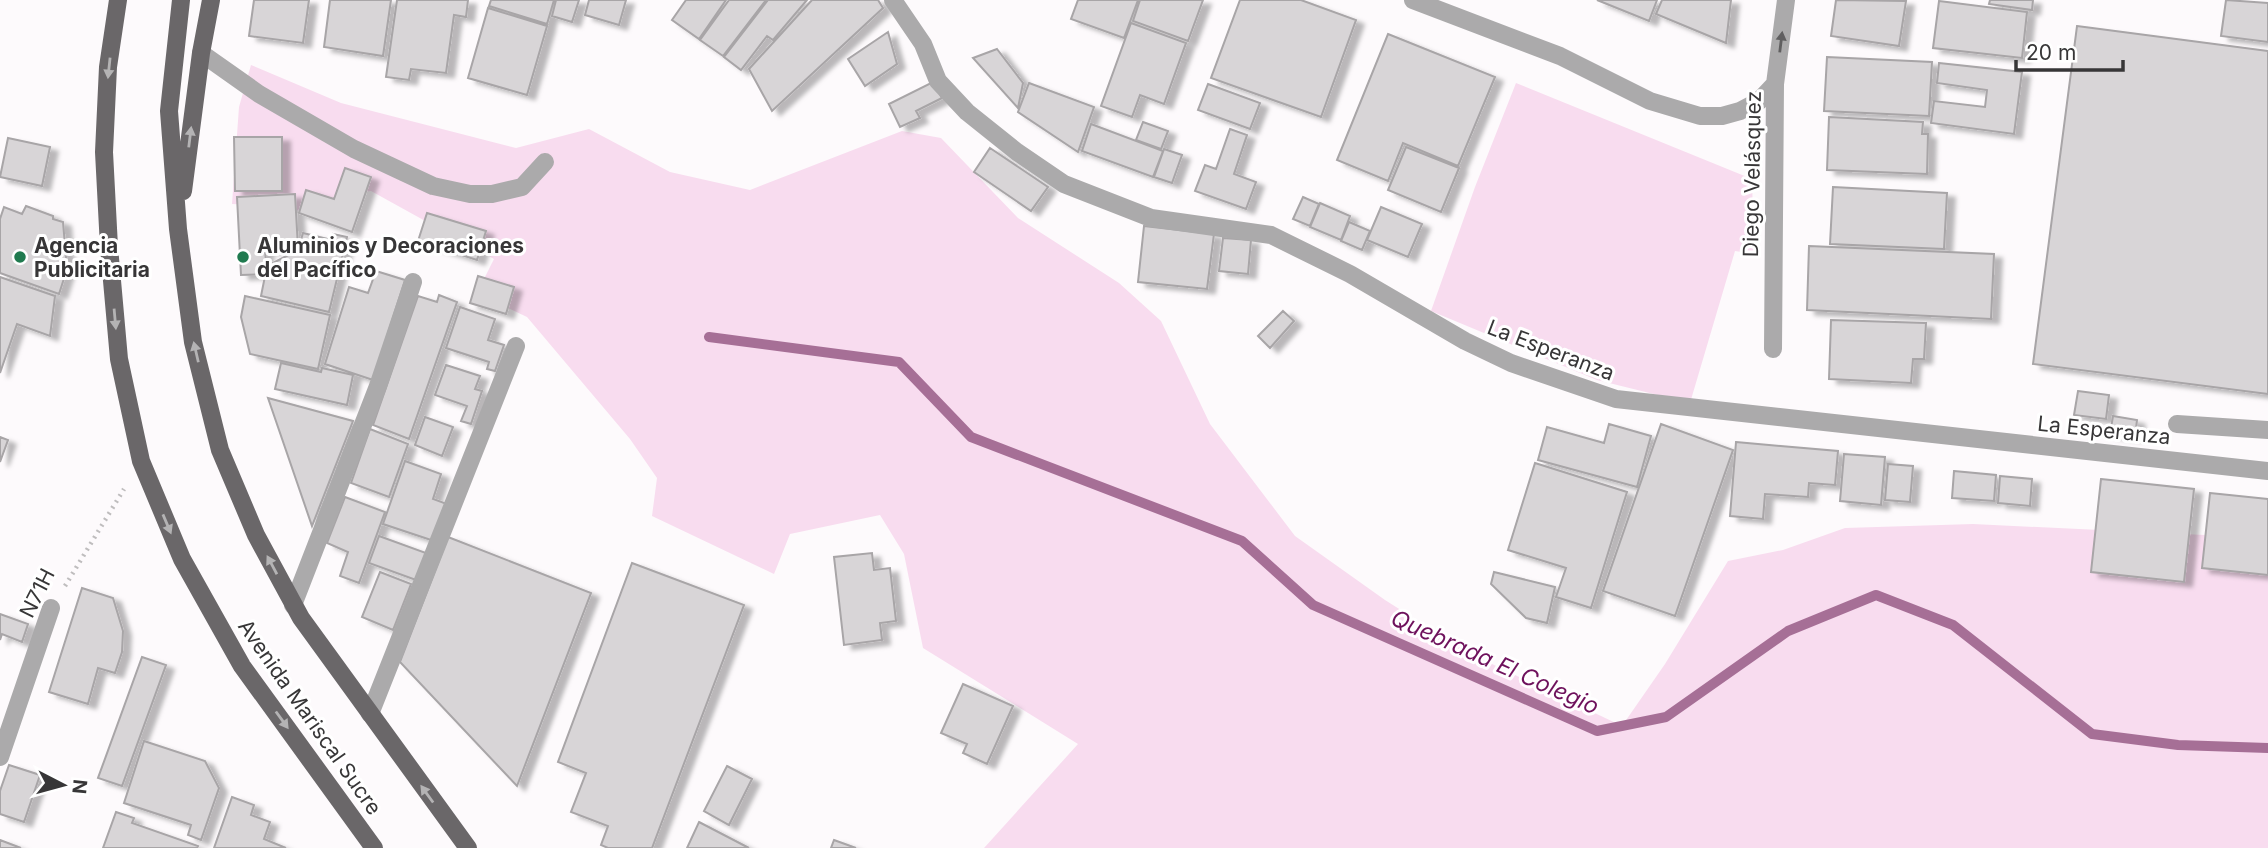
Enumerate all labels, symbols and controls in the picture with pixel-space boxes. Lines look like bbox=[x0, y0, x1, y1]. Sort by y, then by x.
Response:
scale bar bbox=[2016, 28, 2123, 72]
one-way arrow bbox=[1775, 31, 1786, 53]
text: 20 m bbox=[2026, 40, 2076, 65]
one-way arrow bbox=[103, 57, 114, 79]
street label: Diego Velásquez bbox=[1738, 91, 1766, 257]
one-way arrow bbox=[184, 126, 195, 148]
place label: Agencia Publicitaria bbox=[34, 233, 150, 282]
place label: Aluminios y Decoraciones del Pacífico bbox=[257, 233, 524, 282]
marker: Agencia Publicitaria bbox=[12, 249, 28, 265]
marker: Aluminios y Decoraciones del Pacífico bbox=[235, 249, 251, 265]
one-way arrow bbox=[110, 308, 121, 330]
street label: La Esperanza bbox=[1484, 314, 1618, 386]
one-way arrow bbox=[190, 341, 201, 363]
street label: La Esperanza bbox=[2036, 411, 2172, 449]
one-way arrow bbox=[162, 514, 173, 535]
one-way arrow bbox=[266, 555, 278, 575]
street label: N71H bbox=[14, 564, 60, 622]
water label: Quebrada El Colegio bbox=[1387, 604, 1603, 720]
street label: Avenida Mariscal Sucre bbox=[233, 615, 387, 819]
one-way arrow bbox=[274, 711, 288, 729]
north arrow bbox=[28, 750, 98, 820]
text: N bbox=[67, 778, 92, 795]
one-way arrow bbox=[420, 785, 434, 803]

